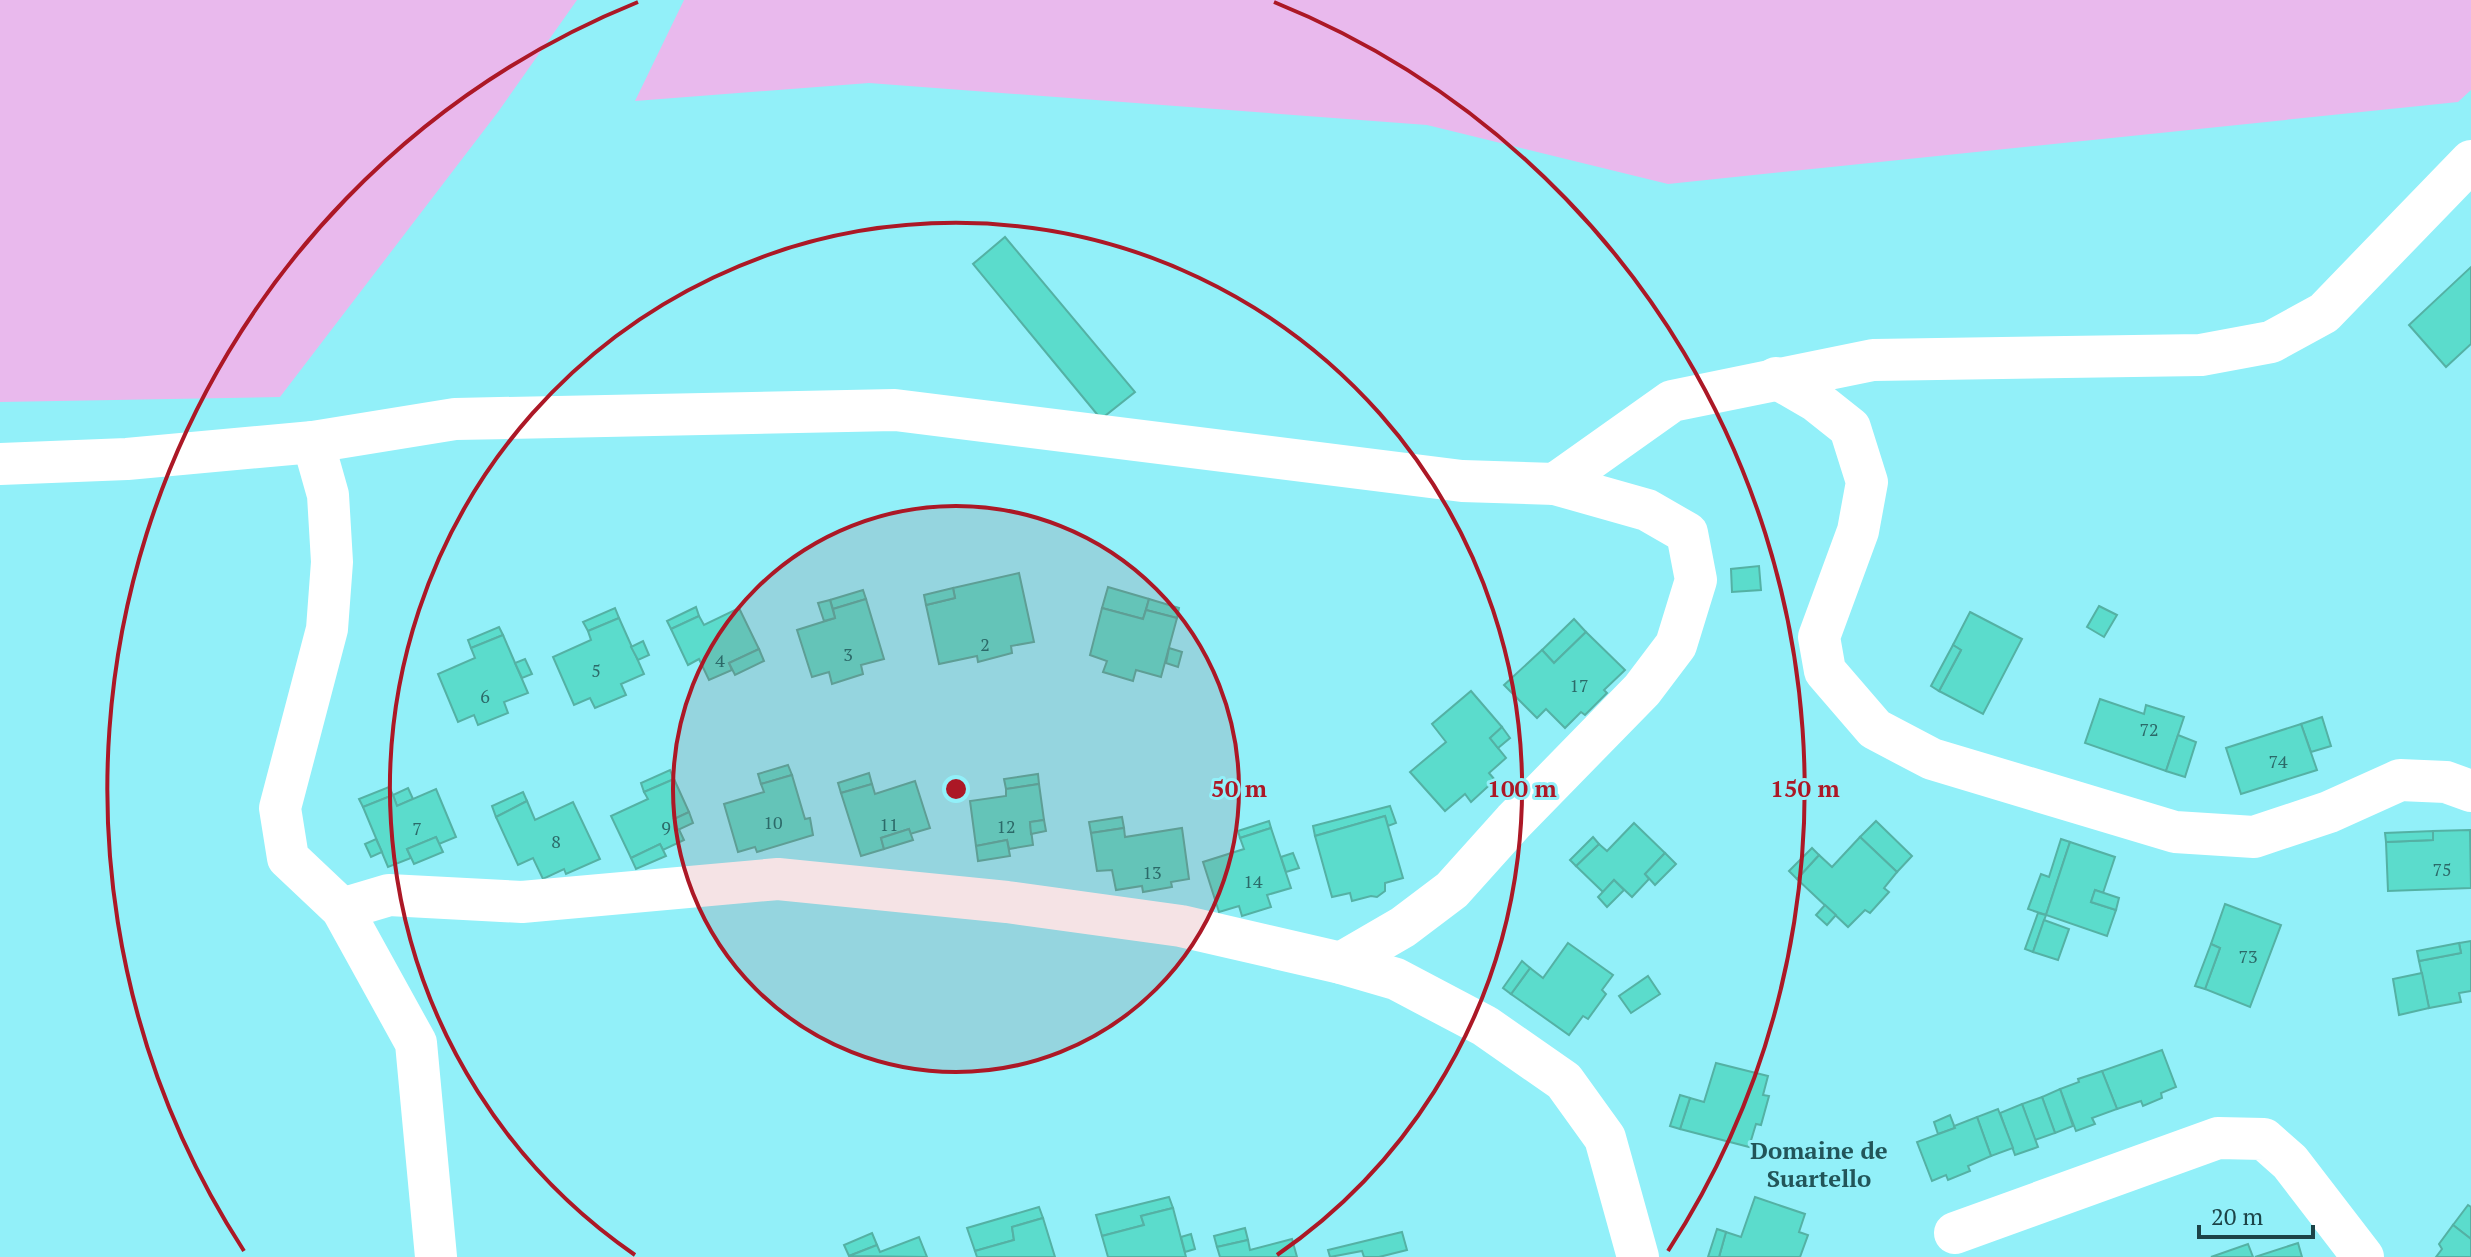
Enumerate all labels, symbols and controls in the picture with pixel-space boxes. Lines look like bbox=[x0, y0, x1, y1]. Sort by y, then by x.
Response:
house number: 2 bbox=[980, 632, 990, 656]
house number: 3 bbox=[843, 642, 853, 666]
house number: 4 bbox=[715, 648, 725, 672]
house number: 5 bbox=[591, 658, 601, 682]
house number: 17 bbox=[1569, 673, 1589, 697]
house number: 6 bbox=[480, 684, 490, 708]
house number: 72 bbox=[2139, 717, 2159, 741]
house number: 74 bbox=[2268, 749, 2288, 773]
text: 50 m bbox=[1211, 772, 1267, 804]
text: 100 m bbox=[1487, 772, 1557, 804]
text: 150 m bbox=[1770, 772, 1840, 804]
centre of rings bbox=[942, 775, 970, 803]
house number: 10 bbox=[763, 810, 783, 834]
house number: 11 bbox=[879, 812, 899, 836]
house number: 12 bbox=[996, 814, 1016, 838]
house number: 9 bbox=[661, 815, 671, 839]
house number: 7 bbox=[412, 816, 422, 840]
house number: 8 bbox=[551, 829, 561, 853]
house number: 75 bbox=[2432, 857, 2452, 881]
house number: 13 bbox=[1142, 860, 1162, 884]
house number: 14 bbox=[1243, 869, 1263, 893]
house number: 73 bbox=[2238, 944, 2258, 968]
district label: Domaine de Suartello bbox=[1750, 1134, 1888, 1194]
scale bar bbox=[2199, 1189, 2313, 1239]
text: 20 m bbox=[2211, 1200, 2263, 1232]

